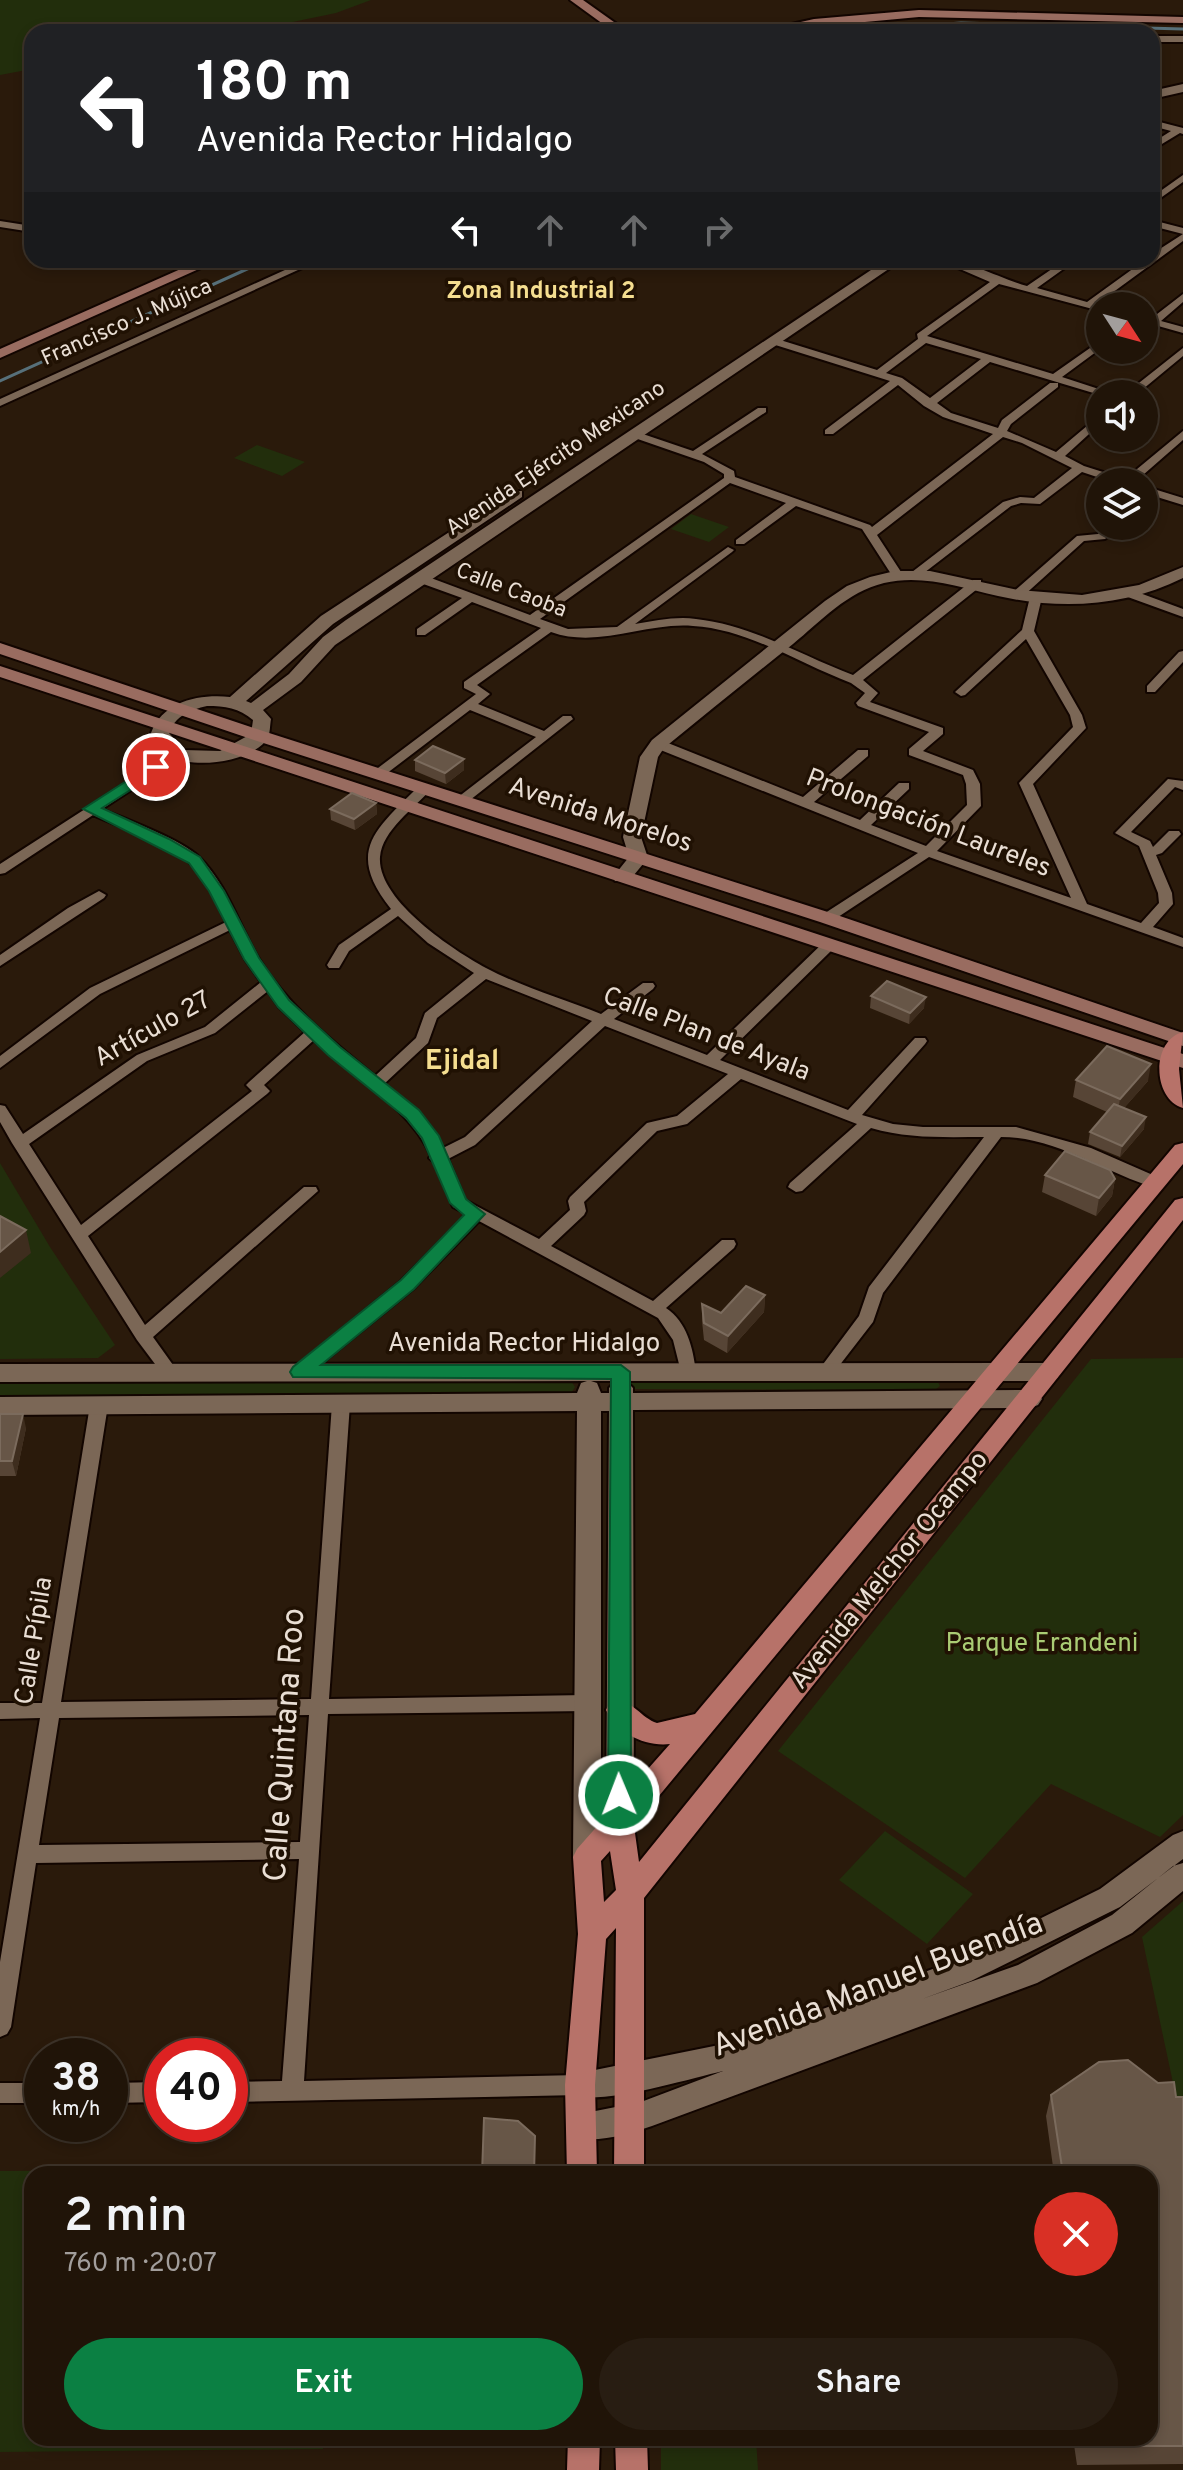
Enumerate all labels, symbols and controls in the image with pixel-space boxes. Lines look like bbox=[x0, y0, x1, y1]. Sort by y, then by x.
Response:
text: 180 m bbox=[196, 50, 353, 120]
icon: left bbox=[64, 56, 168, 160]
text: Avenida Rector Hidalgo bbox=[196, 119, 573, 165]
icon: left bbox=[444, 208, 488, 252]
icon: ahead bbox=[528, 208, 572, 252]
icon: ahead bbox=[612, 208, 656, 252]
icon: right bbox=[696, 208, 740, 252]
street label: Francisco J. Mújica bbox=[38, 273, 216, 373]
district label: Zona Industrial 2 bbox=[447, 277, 635, 307]
north arrow bbox=[1086, 292, 1158, 364]
map controls bbox=[1086, 292, 1158, 540]
street label: Avenida Ejército Mexicano bbox=[441, 375, 671, 543]
button: sound bbox=[1086, 380, 1158, 452]
button: layers bbox=[1086, 468, 1158, 540]
street label: Calle Caoba bbox=[452, 557, 570, 625]
pin bbox=[122, 733, 190, 801]
icon: arrive bbox=[134, 745, 178, 789]
street label: Prolongación Laureles bbox=[801, 762, 1055, 886]
street label: Avenida Morelos bbox=[504, 771, 696, 861]
street label: Calle Plan de Ayala bbox=[598, 980, 814, 1090]
street label: Artículo 27 bbox=[89, 984, 217, 1076]
district label: Ejidal bbox=[425, 1044, 499, 1080]
street label: Avenida Rector Hidalgo bbox=[388, 1328, 660, 1361]
street label: Avenida Melchor Ocampo bbox=[784, 1445, 996, 1697]
street label: Calle Pípila bbox=[9, 1575, 61, 1707]
street label: Calle Quintana Roo bbox=[256, 1607, 316, 1883]
park label: Parque Erandeni bbox=[946, 1628, 1138, 1661]
position arrow bbox=[577, 1753, 661, 1837]
street label: Avenida Manuel Buendía bbox=[707, 1904, 1049, 2068]
speed limit sign: 40 bbox=[144, 2038, 248, 2142]
text: 38 bbox=[51, 2055, 101, 2105]
text: km/h bbox=[52, 2097, 100, 2123]
text: 2 min bbox=[64, 2188, 188, 2248]
button: close bbox=[1034, 2192, 1118, 2276]
text: 760 m · 20:07 bbox=[64, 2248, 217, 2281]
button: Exit bbox=[64, 2338, 583, 2430]
button: Share bbox=[599, 2338, 1118, 2430]

